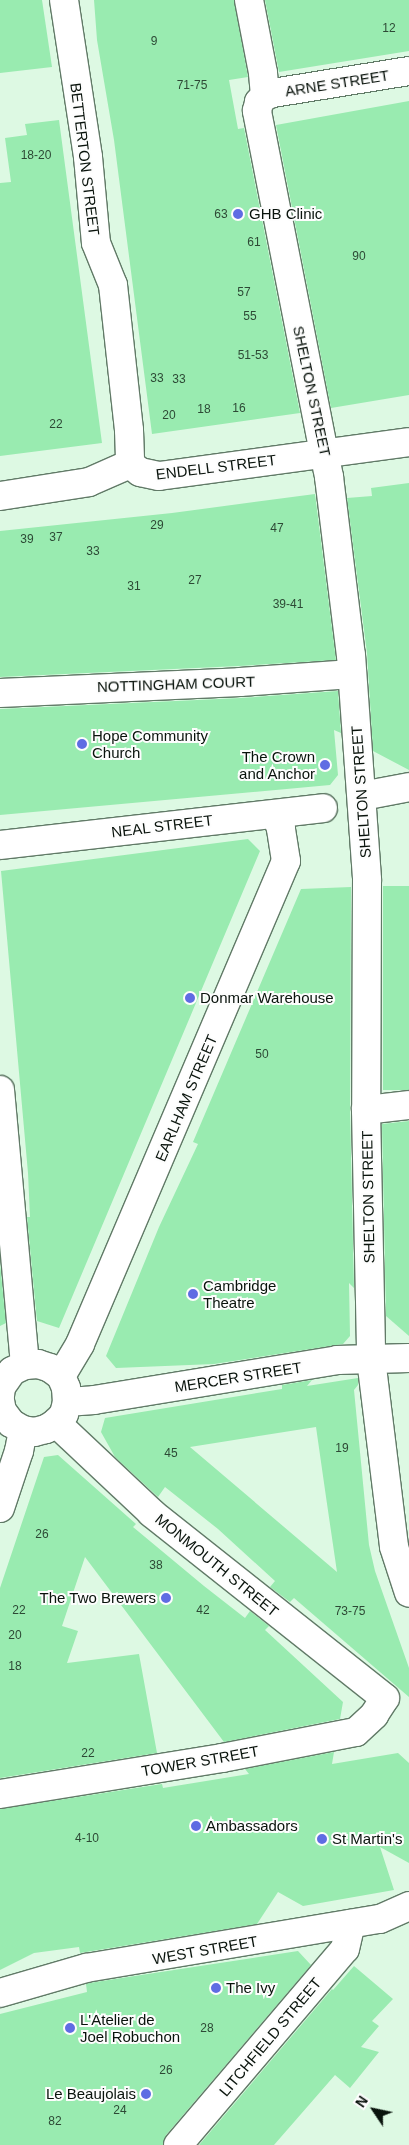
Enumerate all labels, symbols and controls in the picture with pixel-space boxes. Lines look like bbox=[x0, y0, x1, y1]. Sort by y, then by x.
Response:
house number: 12 bbox=[382, 22, 396, 36]
house number: 9 bbox=[151, 35, 157, 49]
street label: ARNE STREET bbox=[284, 66, 390, 100]
house number: 71-75 bbox=[177, 79, 207, 93]
street label: BETTERTON STREET bbox=[67, 82, 103, 236]
house number: 18-20 bbox=[21, 149, 51, 163]
place label: GHB Clinic bbox=[249, 205, 322, 223]
marker: GHB Clinic bbox=[231, 207, 245, 221]
house number: 63 bbox=[214, 208, 228, 222]
house number: 61 bbox=[247, 236, 261, 250]
house number: 90 bbox=[352, 250, 366, 264]
house number: 57 bbox=[237, 286, 251, 300]
house number: 55 bbox=[243, 310, 257, 324]
street label: SHELTON STREET bbox=[289, 324, 335, 458]
house number: 51-53 bbox=[238, 349, 268, 363]
house number: 33 bbox=[150, 372, 164, 386]
house number: 33 bbox=[172, 373, 186, 387]
house number: 16 bbox=[232, 402, 246, 416]
house number: 18 bbox=[197, 403, 211, 417]
house number: 20 bbox=[162, 409, 176, 423]
house number: 22 bbox=[49, 418, 63, 432]
street label: ENDELL STREET bbox=[155, 451, 277, 483]
house number: 29 bbox=[150, 519, 164, 533]
house number: 47 bbox=[270, 522, 284, 536]
house number: 37 bbox=[49, 531, 63, 545]
house number: 39 bbox=[20, 533, 34, 547]
house number: 33 bbox=[86, 545, 100, 559]
house number: 27 bbox=[188, 574, 202, 588]
house number: 31 bbox=[127, 580, 141, 594]
house number: 39-41 bbox=[273, 598, 303, 612]
street label: NOTTINGHAM COURT bbox=[97, 672, 255, 696]
street label: SHELTON STREET bbox=[347, 725, 375, 859]
place label: Hope Community Church bbox=[92, 726, 208, 761]
marker: Hope Community Church bbox=[76, 738, 88, 750]
place label: The Crown and Anchor bbox=[238, 747, 315, 782]
marker: The Crown and Anchor bbox=[319, 759, 331, 771]
street label: NEAL STREET bbox=[110, 811, 214, 841]
place label: Donmar Warehouse bbox=[200, 989, 334, 1007]
marker: Donmar Warehouse bbox=[184, 992, 196, 1004]
street label: EARLHAM STREET bbox=[151, 1032, 221, 1164]
house number: 50 bbox=[255, 1048, 269, 1062]
street label: SHELTON STREET bbox=[358, 1130, 378, 1264]
place label: Cambridge Theatre bbox=[203, 1276, 276, 1311]
marker: Cambridge Theatre bbox=[187, 1288, 199, 1300]
street label: MERCER STREET bbox=[173, 1358, 303, 1396]
house number: 19 bbox=[335, 1442, 349, 1456]
house number: 45 bbox=[164, 1447, 178, 1461]
street label: MONMOUTH STREET bbox=[152, 1510, 282, 1620]
house number: 26 bbox=[35, 1528, 49, 1542]
house number: 38 bbox=[149, 1559, 163, 1573]
place label: The Two Brewers bbox=[39, 1589, 156, 1607]
marker: The Two Brewers bbox=[160, 1592, 172, 1604]
house number: 22 bbox=[12, 1604, 26, 1618]
house number: 42 bbox=[196, 1604, 210, 1618]
house number: 73-75 bbox=[335, 1605, 365, 1619]
house number: 20 bbox=[8, 1629, 22, 1643]
house number: 18 bbox=[8, 1660, 22, 1674]
street label: TOWER STREET bbox=[140, 1742, 260, 1780]
house number: 22 bbox=[81, 1747, 95, 1761]
place label: Ambassadors bbox=[206, 1817, 298, 1835]
marker: Ambassadors bbox=[190, 1820, 202, 1832]
place label: St Martin's bbox=[332, 1830, 402, 1848]
house number: 4-10 bbox=[75, 1832, 99, 1846]
marker: St Martin's bbox=[316, 1833, 328, 1845]
street label: WEST STREET bbox=[151, 1932, 259, 1968]
street label: LITCHFIELD STREET bbox=[215, 1974, 325, 2100]
place label: The Ivy bbox=[226, 1979, 275, 1997]
marker: The Ivy bbox=[210, 1982, 222, 1994]
place label: L'Atelier de Joel Robuchon bbox=[80, 2010, 180, 2045]
marker: L'Atelier de Joel Robuchon bbox=[64, 2022, 76, 2034]
house number: 28 bbox=[200, 2022, 214, 2036]
house number: 26 bbox=[159, 2064, 173, 2078]
place label: Le Beaujolais bbox=[46, 2085, 136, 2103]
north arrow bbox=[349, 2085, 399, 2135]
marker: Le Beaujolais bbox=[140, 2088, 152, 2100]
text: N bbox=[352, 2093, 371, 2110]
house number: 24 bbox=[113, 2104, 127, 2118]
house number: 82 bbox=[48, 2115, 62, 2129]

